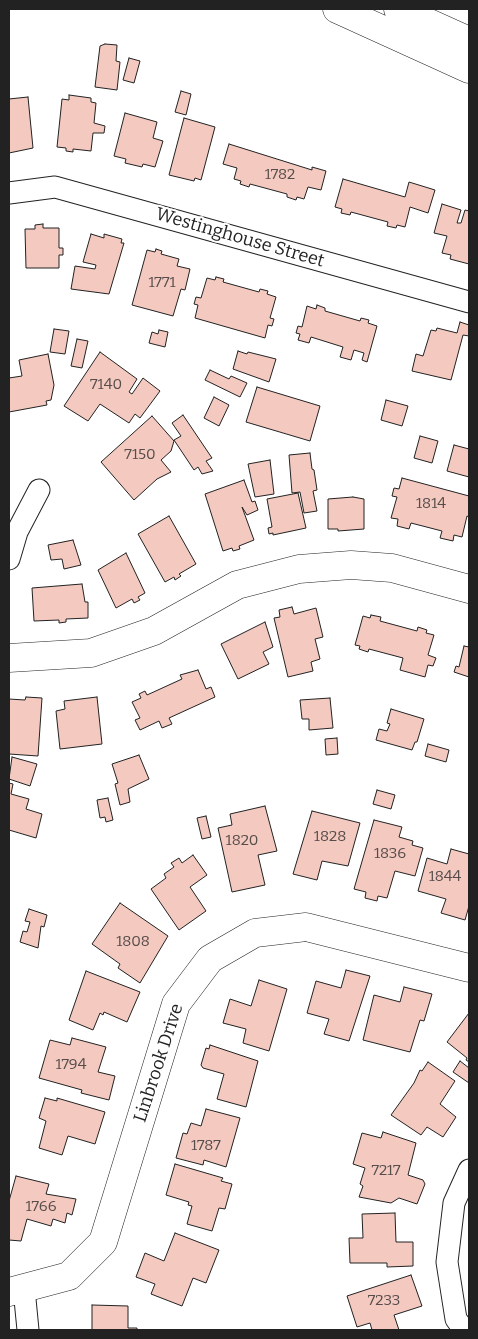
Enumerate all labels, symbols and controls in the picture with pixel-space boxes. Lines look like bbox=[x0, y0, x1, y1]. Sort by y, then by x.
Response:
house number: 1782 bbox=[265, 166, 295, 184]
street label: Westinghouse Street bbox=[153, 204, 327, 272]
house number: 1771 bbox=[148, 274, 176, 292]
house number: 7140 bbox=[90, 376, 122, 394]
house number: 7150 bbox=[124, 446, 156, 464]
house number: 1814 bbox=[416, 495, 446, 513]
house number: 1828 bbox=[314, 828, 346, 846]
house number: 1820 bbox=[226, 832, 258, 850]
house number: 1836 bbox=[374, 845, 406, 863]
house number: 1844 bbox=[429, 868, 461, 886]
house number: 1808 bbox=[116, 933, 150, 951]
street label: Linbrook Drive bbox=[130, 1001, 188, 1125]
house number: 1794 bbox=[56, 1056, 86, 1074]
house number: 1787 bbox=[191, 1137, 221, 1155]
house number: 7217 bbox=[371, 1162, 401, 1180]
house number: 1766 bbox=[26, 1198, 56, 1216]
house number: 7233 bbox=[368, 1292, 400, 1310]

